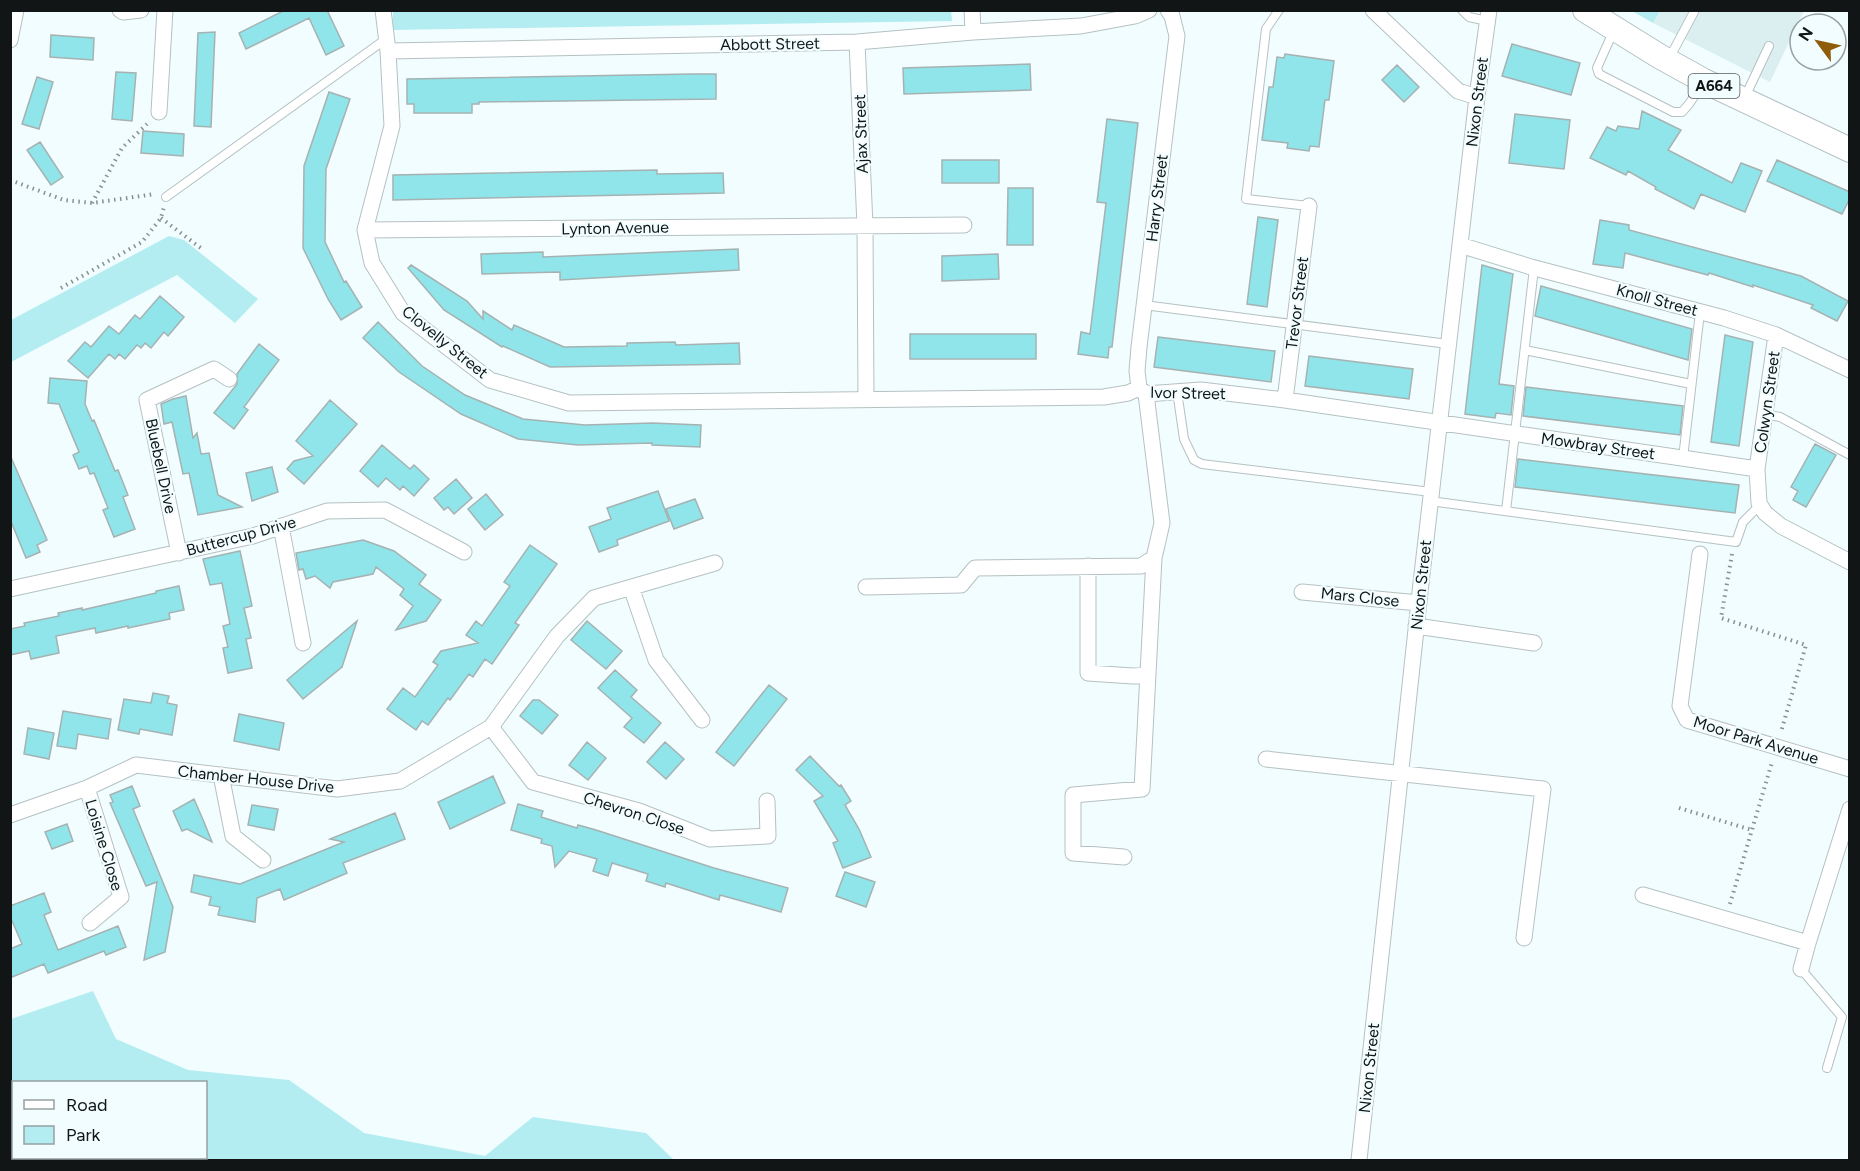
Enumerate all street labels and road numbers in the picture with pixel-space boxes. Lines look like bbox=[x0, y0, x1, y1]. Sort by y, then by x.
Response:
street label: Abbott Street bbox=[720, 34, 820, 54]
street label: Nixon Street bbox=[1462, 56, 1492, 148]
road number: A664 bbox=[1688, 74, 1740, 98]
street label: Ajax Street bbox=[850, 94, 872, 174]
street label: Harry Street bbox=[1142, 153, 1172, 243]
street label: Lynton Avenue bbox=[561, 218, 669, 238]
street label: Trevor Street bbox=[1282, 255, 1312, 351]
street label: Knoll Street bbox=[1614, 280, 1700, 320]
street label: Clovelly Street bbox=[398, 302, 492, 382]
street label: Colwyn Street bbox=[1750, 350, 1784, 454]
street label: Ivor Street bbox=[1150, 383, 1226, 403]
street label: Bluebell Drive bbox=[142, 417, 180, 516]
street label: Mowbray Street bbox=[1540, 429, 1656, 463]
street label: Buttercup Drive bbox=[184, 512, 298, 560]
street label: Nixon Street bbox=[1407, 539, 1435, 631]
street label: Mars Close bbox=[1320, 583, 1401, 611]
street label: Moor Park Avenue bbox=[1691, 712, 1821, 768]
street label: Chamber House Drive bbox=[177, 761, 335, 797]
street label: Chevron Close bbox=[581, 788, 687, 838]
street label: Loisine Close bbox=[81, 797, 127, 893]
street label: Nixon Street bbox=[1355, 1022, 1383, 1114]

